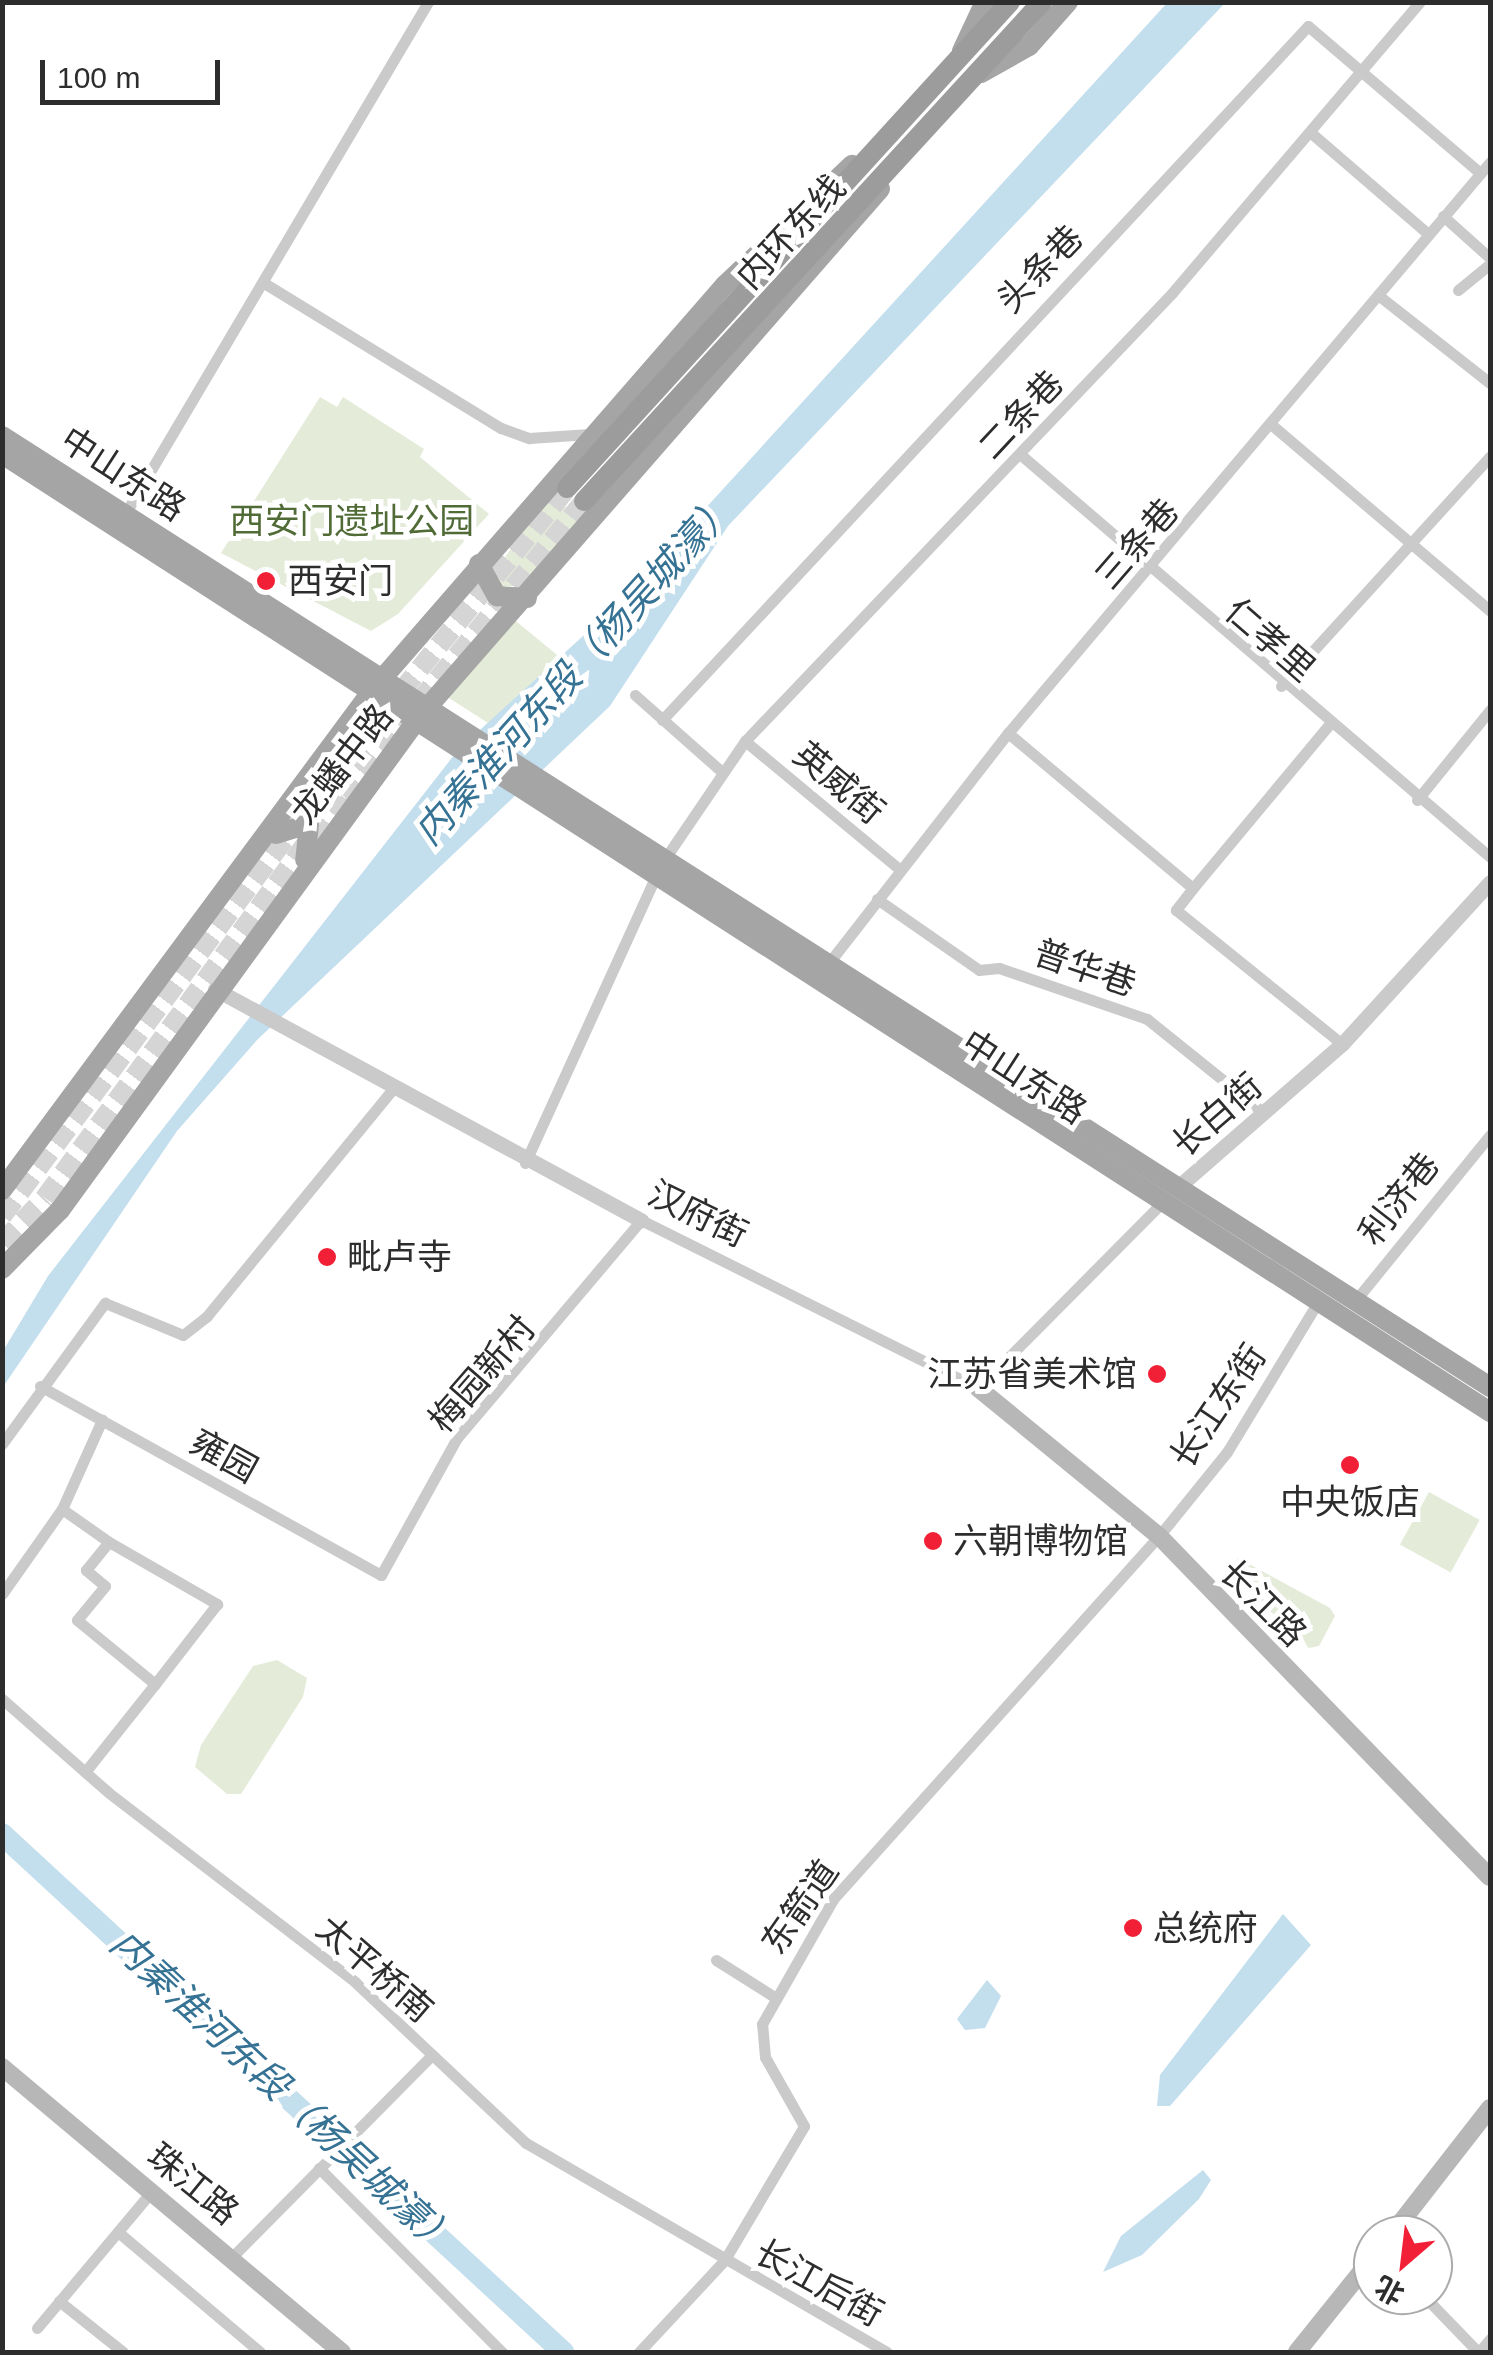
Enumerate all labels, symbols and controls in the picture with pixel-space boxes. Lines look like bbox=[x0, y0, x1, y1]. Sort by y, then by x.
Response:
scale bar bbox=[45, 40, 225, 102]
text: 100 m bbox=[57, 61, 140, 94]
street label: 内环东线 bbox=[728, 166, 854, 298]
street label: 头条巷 bbox=[988, 217, 1092, 321]
street label: 二条巷 bbox=[970, 362, 1072, 468]
street label: 中山东路 bbox=[53, 418, 193, 530]
water label: 内秦淮河东段（杨吴城濠） bbox=[405, 485, 745, 855]
street label: 三条巷 bbox=[1087, 491, 1187, 597]
park label: 西安门遗址公园 bbox=[230, 500, 474, 542]
place label: 西安门 bbox=[288, 560, 393, 602]
marker: 西安门 bbox=[253, 568, 279, 594]
street label: 仁孝里 bbox=[1217, 590, 1323, 690]
street label: 龙蟠中路 bbox=[282, 696, 402, 832]
street label: 英威街 bbox=[785, 733, 893, 833]
street label: 普华巷 bbox=[1029, 931, 1141, 1005]
street label: 中山东路 bbox=[954, 1021, 1094, 1133]
street label: 长白街 bbox=[1164, 1065, 1270, 1165]
street label: 利济巷 bbox=[1350, 1145, 1448, 1253]
street label: 汉府街 bbox=[642, 1172, 754, 1256]
place label: 毗卢寺 bbox=[347, 1236, 452, 1278]
marker: 毗卢寺 bbox=[316, 1246, 338, 1268]
street label: 梅园新村 bbox=[420, 1307, 544, 1441]
street label: 长江东街 bbox=[1161, 1336, 1275, 1476]
place label: 江苏省美术馆 bbox=[927, 1353, 1137, 1395]
marker: 江苏省美术馆 bbox=[1146, 1363, 1168, 1385]
street label: 雍园 bbox=[183, 1421, 265, 1491]
marker: 中央饭店 bbox=[1339, 1454, 1361, 1476]
place label: 中央饭店 bbox=[1280, 1481, 1420, 1523]
place label: 六朝博物馆 bbox=[953, 1520, 1128, 1562]
marker: 六朝博物馆 bbox=[922, 1530, 944, 1552]
street label: 长江路 bbox=[1211, 1551, 1315, 1655]
street label: 东箭道 bbox=[753, 1852, 847, 1962]
street label: 太平桥南 bbox=[308, 1907, 442, 2031]
place label: 总统府 bbox=[1153, 1907, 1258, 1949]
marker: 总统府 bbox=[1122, 1917, 1144, 1939]
water label: 内秦淮河东段（杨吴城濠） bbox=[101, 1921, 465, 2265]
street label: 珠江路 bbox=[139, 2135, 247, 2233]
north arrow bbox=[1353, 2215, 1453, 2315]
street label: 长江后街 bbox=[748, 2231, 890, 2335]
text: 北 bbox=[1370, 2270, 1409, 2310]

